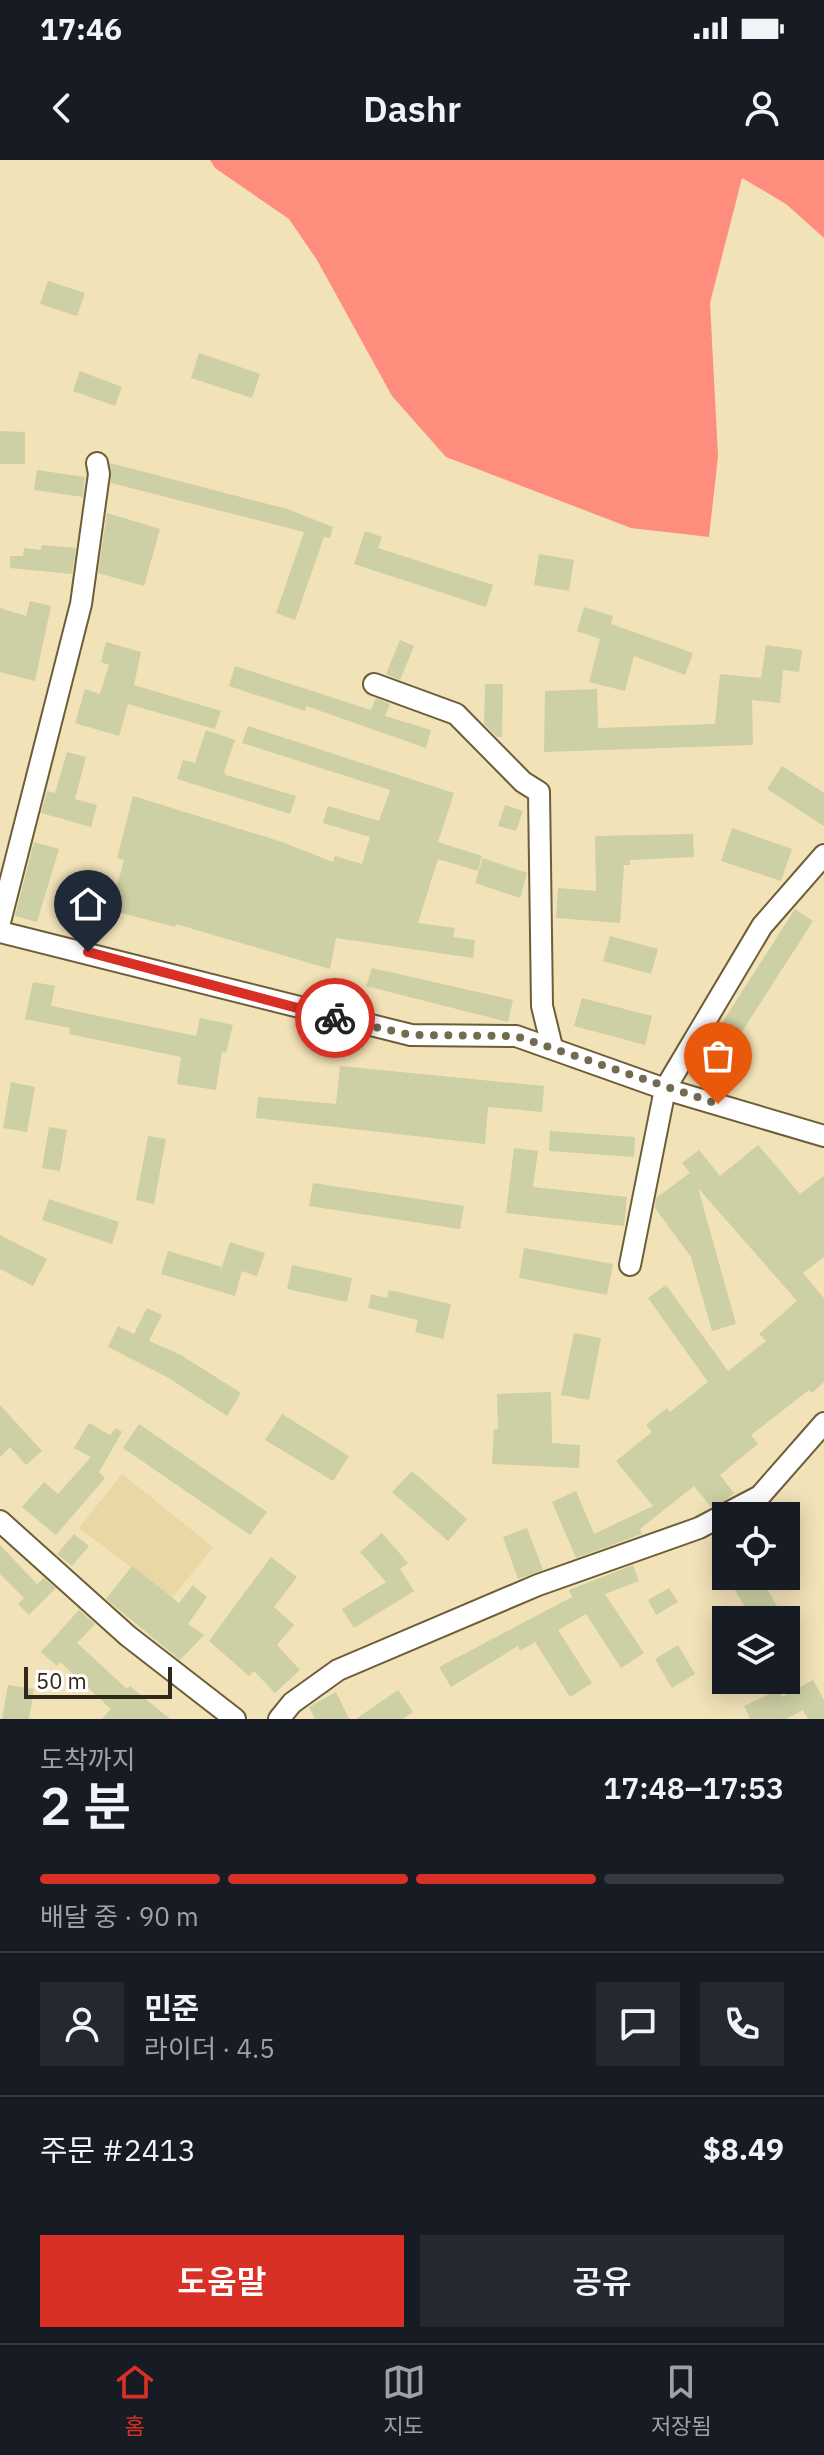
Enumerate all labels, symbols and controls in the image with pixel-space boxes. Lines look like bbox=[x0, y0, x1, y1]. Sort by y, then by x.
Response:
text: 17:46 bbox=[40, 9, 122, 48]
text: Dashr bbox=[363, 85, 461, 132]
icon: back bbox=[40, 86, 84, 130]
icon: person bbox=[740, 86, 784, 130]
pin bbox=[54, 870, 122, 952]
icon: home bbox=[66, 882, 110, 926]
courier bbox=[295, 978, 375, 1058]
icon: bike bbox=[313, 996, 357, 1040]
pin bbox=[684, 1022, 752, 1104]
icon: bag bbox=[696, 1034, 740, 1078]
map controls bbox=[712, 1502, 800, 1694]
button: locate bbox=[712, 1502, 800, 1590]
button: layers bbox=[712, 1606, 800, 1694]
scale bar bbox=[24, 1663, 172, 1699]
text: 50 m bbox=[36, 1666, 87, 1695]
text: 도착까지 bbox=[40, 1742, 136, 1776]
text: 17:48–17:53 bbox=[603, 1768, 784, 1807]
text: 2 분 bbox=[40, 1772, 131, 1839]
text: 배달 중 · 90 m bbox=[40, 1899, 199, 1933]
button: person bbox=[40, 1982, 124, 2066]
button: chat bbox=[596, 1982, 680, 2066]
button: phone bbox=[700, 1982, 784, 2066]
text: 민준 bbox=[144, 1988, 199, 2027]
text: 라이더 · 4.5 bbox=[144, 2031, 275, 2065]
text: $8.49 bbox=[703, 2129, 784, 2168]
text: 주문 #2413 bbox=[40, 2130, 196, 2169]
button: 도움말 bbox=[40, 2235, 404, 2327]
button: 공유 bbox=[420, 2235, 784, 2327]
tab: 홈 bbox=[113, 2360, 157, 2440]
tab: 지도 bbox=[382, 2360, 426, 2440]
tab: 저장됨 bbox=[651, 2360, 711, 2440]

